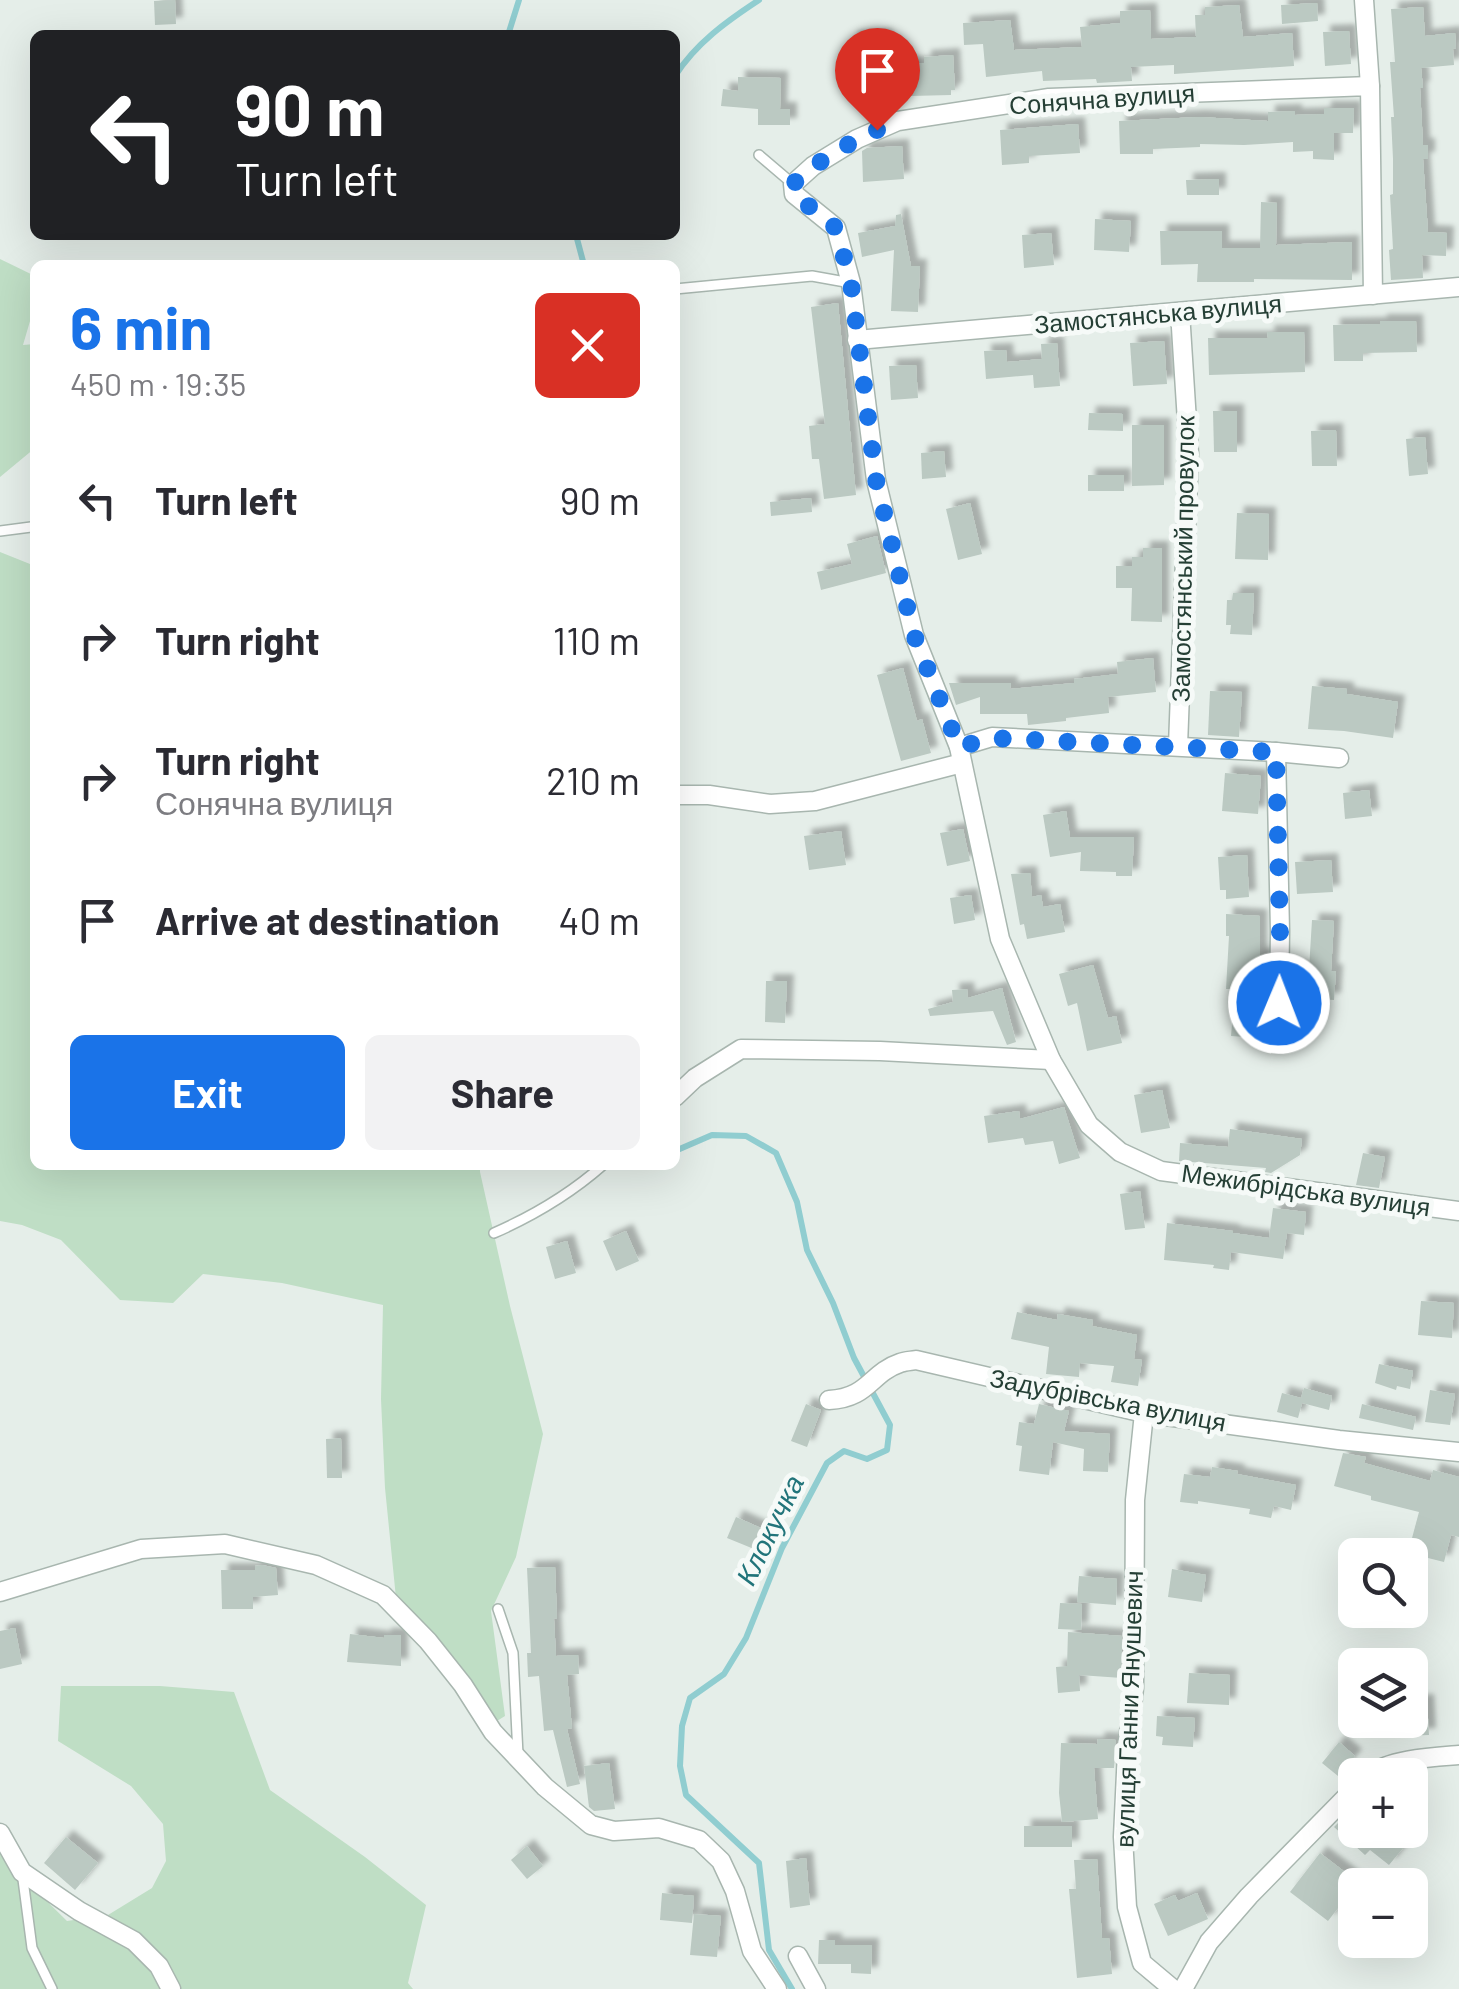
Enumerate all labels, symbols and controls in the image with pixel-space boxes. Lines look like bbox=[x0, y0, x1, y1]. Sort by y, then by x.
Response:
pin bbox=[835, 28, 920, 131]
icon: arrive bbox=[850, 43, 905, 98]
text: 90 m bbox=[235, 66, 385, 150]
icon: left bbox=[70, 70, 200, 200]
street label: Сонячна вулиця bbox=[1008, 77, 1196, 119]
text: Turn left bbox=[235, 151, 399, 205]
street label: Замостянська вулиця bbox=[1033, 287, 1283, 339]
text: 6 min bbox=[70, 290, 212, 362]
button: close bbox=[535, 293, 640, 398]
text: 450 m · 19:35 bbox=[70, 364, 246, 402]
street label: Замостянський провулок bbox=[1165, 414, 1200, 702]
icon: left bbox=[70, 473, 125, 528]
text: Turn left bbox=[155, 477, 298, 523]
text: 90 m bbox=[560, 477, 640, 523]
icon: right bbox=[70, 613, 125, 668]
text: Turn right bbox=[155, 617, 320, 663]
text: 110 m bbox=[553, 617, 640, 663]
text: Turn right bbox=[155, 737, 320, 783]
icon: right bbox=[70, 753, 125, 808]
text: 210 m bbox=[546, 757, 640, 803]
text: Сонячна вулиця bbox=[155, 783, 393, 821]
icon: arrive bbox=[70, 893, 125, 948]
text: Arrive at destination bbox=[155, 897, 500, 943]
text: 40 m bbox=[559, 897, 640, 943]
position arrow bbox=[1227, 951, 1331, 1055]
button: Exit bbox=[70, 1035, 345, 1150]
button: Share bbox=[365, 1035, 640, 1150]
street label: Межибрідська вулиця bbox=[1180, 1157, 1432, 1221]
street label: Задубрівська вулиця bbox=[987, 1361, 1229, 1437]
water label: Клокучка bbox=[728, 1469, 810, 1590]
map controls bbox=[1338, 1538, 1428, 1958]
button: search bbox=[1338, 1538, 1428, 1628]
street label: вулиця Ганни Янушевич bbox=[1108, 1570, 1148, 1848]
button: layers bbox=[1338, 1648, 1428, 1738]
button: + bbox=[1338, 1758, 1428, 1848]
button: − bbox=[1338, 1868, 1428, 1958]

